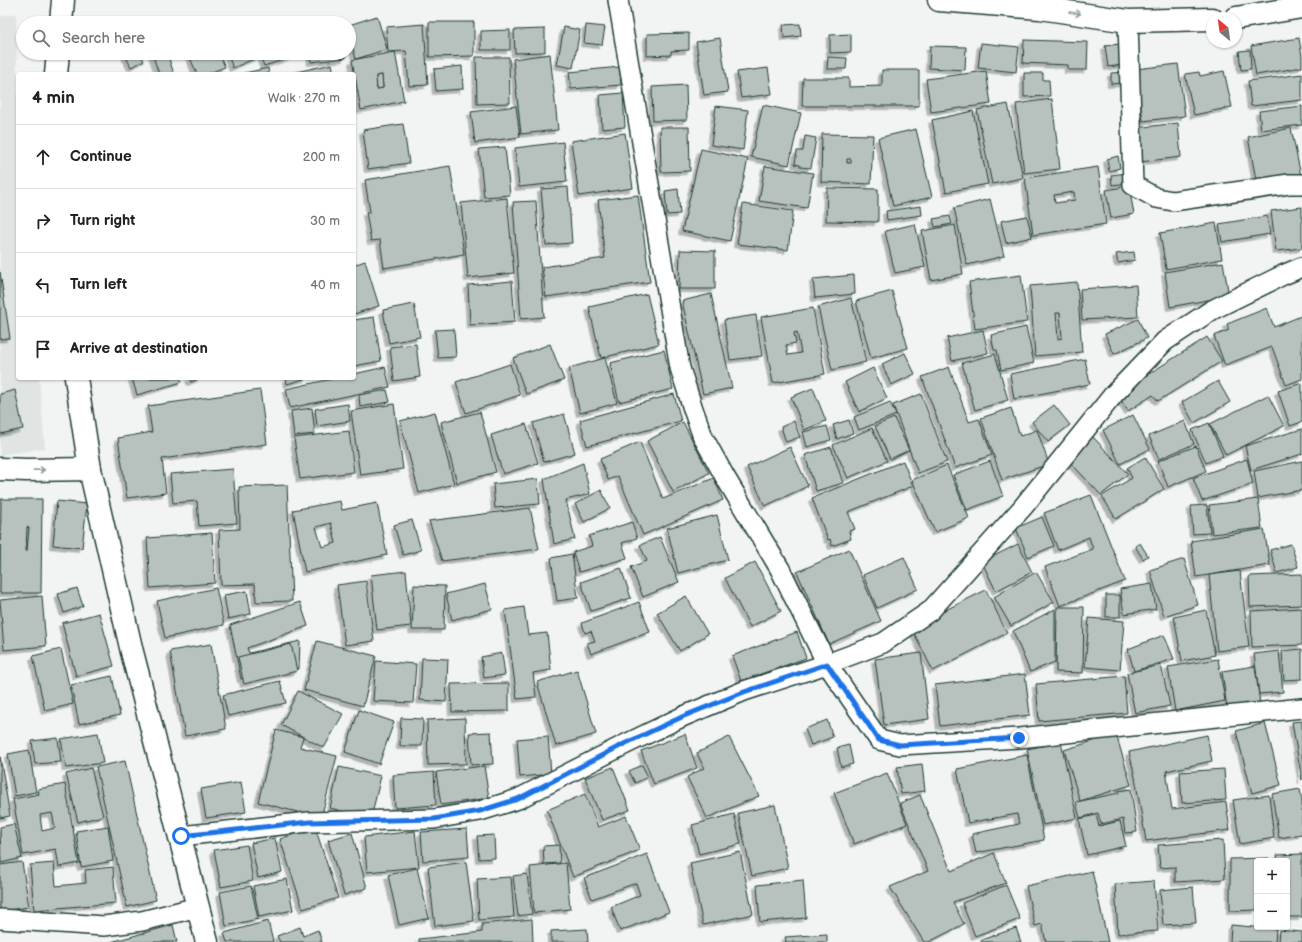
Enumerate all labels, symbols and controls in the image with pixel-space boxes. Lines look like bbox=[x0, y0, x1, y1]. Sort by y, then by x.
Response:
one-way arrow bbox=[1068, 9, 1081, 17]
north arrow bbox=[1206, 12, 1242, 48]
search box bbox=[16, 16, 356, 60]
icon: search bbox=[30, 27, 52, 49]
text: Search here bbox=[62, 29, 145, 48]
text: 4 min bbox=[32, 88, 75, 108]
text: Walk · 270 m bbox=[268, 90, 340, 106]
icon: ahead bbox=[32, 146, 54, 168]
text: Continue bbox=[70, 147, 132, 166]
text: 200 m bbox=[303, 149, 340, 165]
icon: right bbox=[32, 210, 54, 232]
text: Turn right bbox=[70, 211, 135, 230]
text: 30 m bbox=[310, 213, 340, 229]
icon: left bbox=[32, 274, 54, 296]
text: Turn left bbox=[70, 275, 127, 294]
text: 40 m bbox=[310, 277, 340, 293]
icon: arrive bbox=[32, 338, 54, 360]
text: Arrive at destination bbox=[70, 339, 208, 358]
one-way arrow bbox=[32, 466, 45, 474]
route end bbox=[1010, 729, 1028, 747]
route start bbox=[172, 827, 190, 845]
map controls bbox=[1254, 858, 1290, 930]
button: + bbox=[1254, 858, 1290, 894]
button: − bbox=[1254, 894, 1290, 930]

